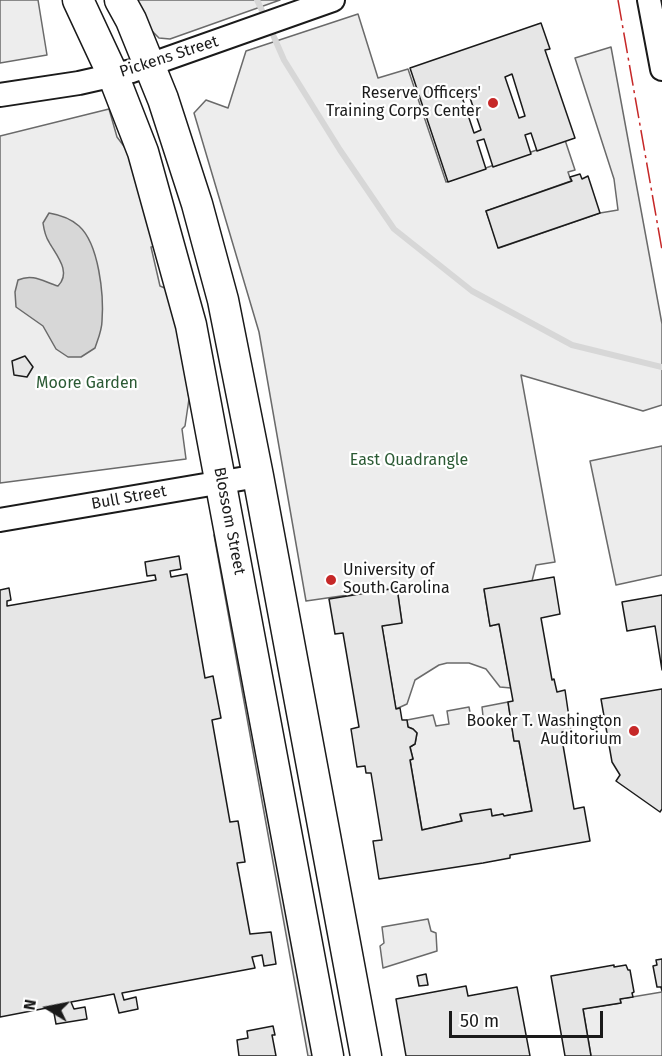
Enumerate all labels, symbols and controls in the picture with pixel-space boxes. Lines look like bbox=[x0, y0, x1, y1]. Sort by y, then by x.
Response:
street label: Pickens Street bbox=[117, 32, 221, 82]
place label: Reserve Officers' Training Corps Center bbox=[326, 84, 481, 122]
marker: Reserve Officers' Training Corps Center bbox=[486, 96, 500, 110]
park label: Moore Garden bbox=[36, 374, 138, 394]
park label: East Quadrangle bbox=[350, 451, 468, 471]
street label: Blossom Street bbox=[209, 466, 249, 576]
street label: Bull Street bbox=[90, 482, 168, 514]
place label: University of South Carolina bbox=[343, 561, 450, 599]
marker: University of South Carolina bbox=[324, 573, 338, 587]
place label: Booker T. Washington Auditorium bbox=[466, 712, 622, 750]
marker: Booker T. Washington Auditorium bbox=[627, 724, 641, 738]
north arrow bbox=[18, 978, 78, 1038]
text: N bbox=[20, 998, 40, 1012]
scale bar bbox=[452, 999, 606, 1037]
text: 50 m bbox=[460, 1010, 499, 1032]

